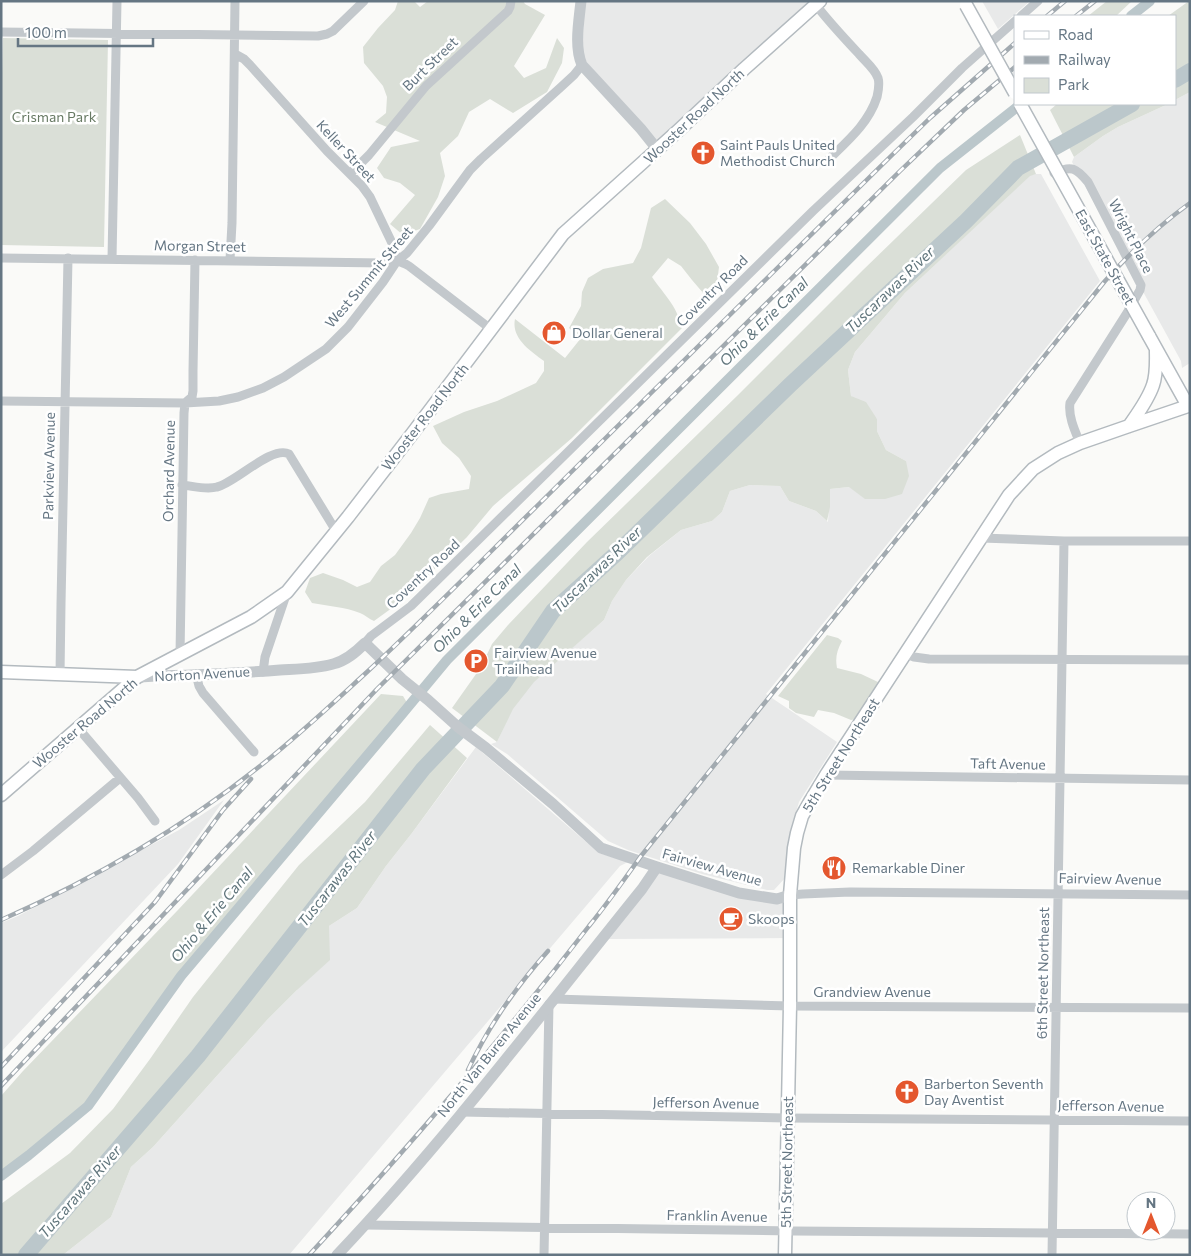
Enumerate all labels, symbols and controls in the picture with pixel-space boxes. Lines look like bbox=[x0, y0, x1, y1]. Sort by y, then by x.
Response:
scale bar bbox=[18, 15, 152, 47]
legend bbox=[1014, 15, 1176, 105]
text: 100 m bbox=[25, 23, 67, 41]
text: Road bbox=[1058, 25, 1093, 43]
street label: Burt Street bbox=[398, 33, 461, 94]
text: Railway bbox=[1058, 50, 1111, 68]
street label: Wooster Road North bbox=[640, 65, 747, 167]
text: Park bbox=[1058, 75, 1089, 93]
park label: Crisman Park bbox=[12, 108, 97, 125]
street label: Keller Street bbox=[313, 116, 380, 185]
place label: Saint Pauls United Methodist Church bbox=[720, 136, 835, 169]
church icon: Saint Pauls United Methodist Church bbox=[690, 140, 716, 166]
street label: Wright Place bbox=[1106, 196, 1157, 276]
street label: East State Street bbox=[1072, 206, 1139, 308]
street label: West Summit Street bbox=[321, 222, 416, 331]
street label: Morgan Street bbox=[154, 236, 247, 255]
water label: Tuscarawas River bbox=[841, 241, 938, 336]
street label: Coventry Road bbox=[672, 251, 751, 330]
water label: Ohio & Erie Canal bbox=[715, 272, 812, 369]
shop icon: Dollar General bbox=[541, 320, 567, 346]
place label: Dollar General bbox=[572, 324, 663, 341]
street label: Wooster Road North bbox=[378, 360, 472, 474]
street label: Parkview Avenue bbox=[39, 412, 58, 520]
street label: Orchard Avenue bbox=[159, 420, 178, 522]
water label: Tuscarawas River bbox=[548, 521, 645, 616]
street label: Coventry Road bbox=[382, 535, 463, 612]
water label: Ohio & Erie Canal bbox=[428, 559, 525, 656]
place label: Fairview Avenue Trailhead bbox=[494, 644, 597, 677]
parking icon: Fairview Avenue Trailhead bbox=[463, 648, 489, 674]
street label: Norton Avenue bbox=[154, 663, 250, 684]
street label: Wooster Road North bbox=[29, 674, 140, 771]
street label: 5th Street Northeast bbox=[798, 694, 883, 815]
street label: Taft Avenue bbox=[970, 754, 1046, 773]
water label: Tuscarawas River bbox=[293, 826, 380, 930]
street label: Fairview Avenue bbox=[660, 844, 764, 889]
restaurant icon: Remarkable Diner bbox=[821, 855, 847, 881]
place label: Remarkable Diner bbox=[852, 859, 966, 876]
water label: Ohio & Erie Canal bbox=[166, 862, 257, 965]
street label: Fairview Avenue bbox=[1058, 869, 1162, 888]
cafe icon: Skoops bbox=[718, 906, 744, 932]
street label: 6th Street Northeast bbox=[1033, 906, 1052, 1039]
place label: Skoops bbox=[748, 910, 795, 927]
street label: Grandview Avenue bbox=[813, 983, 931, 1000]
street label: North Van Buren Avenue bbox=[433, 989, 544, 1120]
place label: Barberton Seventh Day Aventist bbox=[924, 1075, 1043, 1108]
church icon: Barberton Seventh Day Aventist bbox=[894, 1079, 920, 1105]
street label: Jefferson Avenue bbox=[653, 1093, 759, 1112]
street label: 5th Street Northeast bbox=[777, 1096, 796, 1228]
street label: Jefferson Avenue bbox=[1058, 1096, 1164, 1115]
water label: Tuscarawas River bbox=[34, 1141, 125, 1241]
north arrow bbox=[1126, 1191, 1176, 1241]
text: N bbox=[1146, 1194, 1156, 1211]
street label: Franklin Avenue bbox=[666, 1206, 768, 1225]

